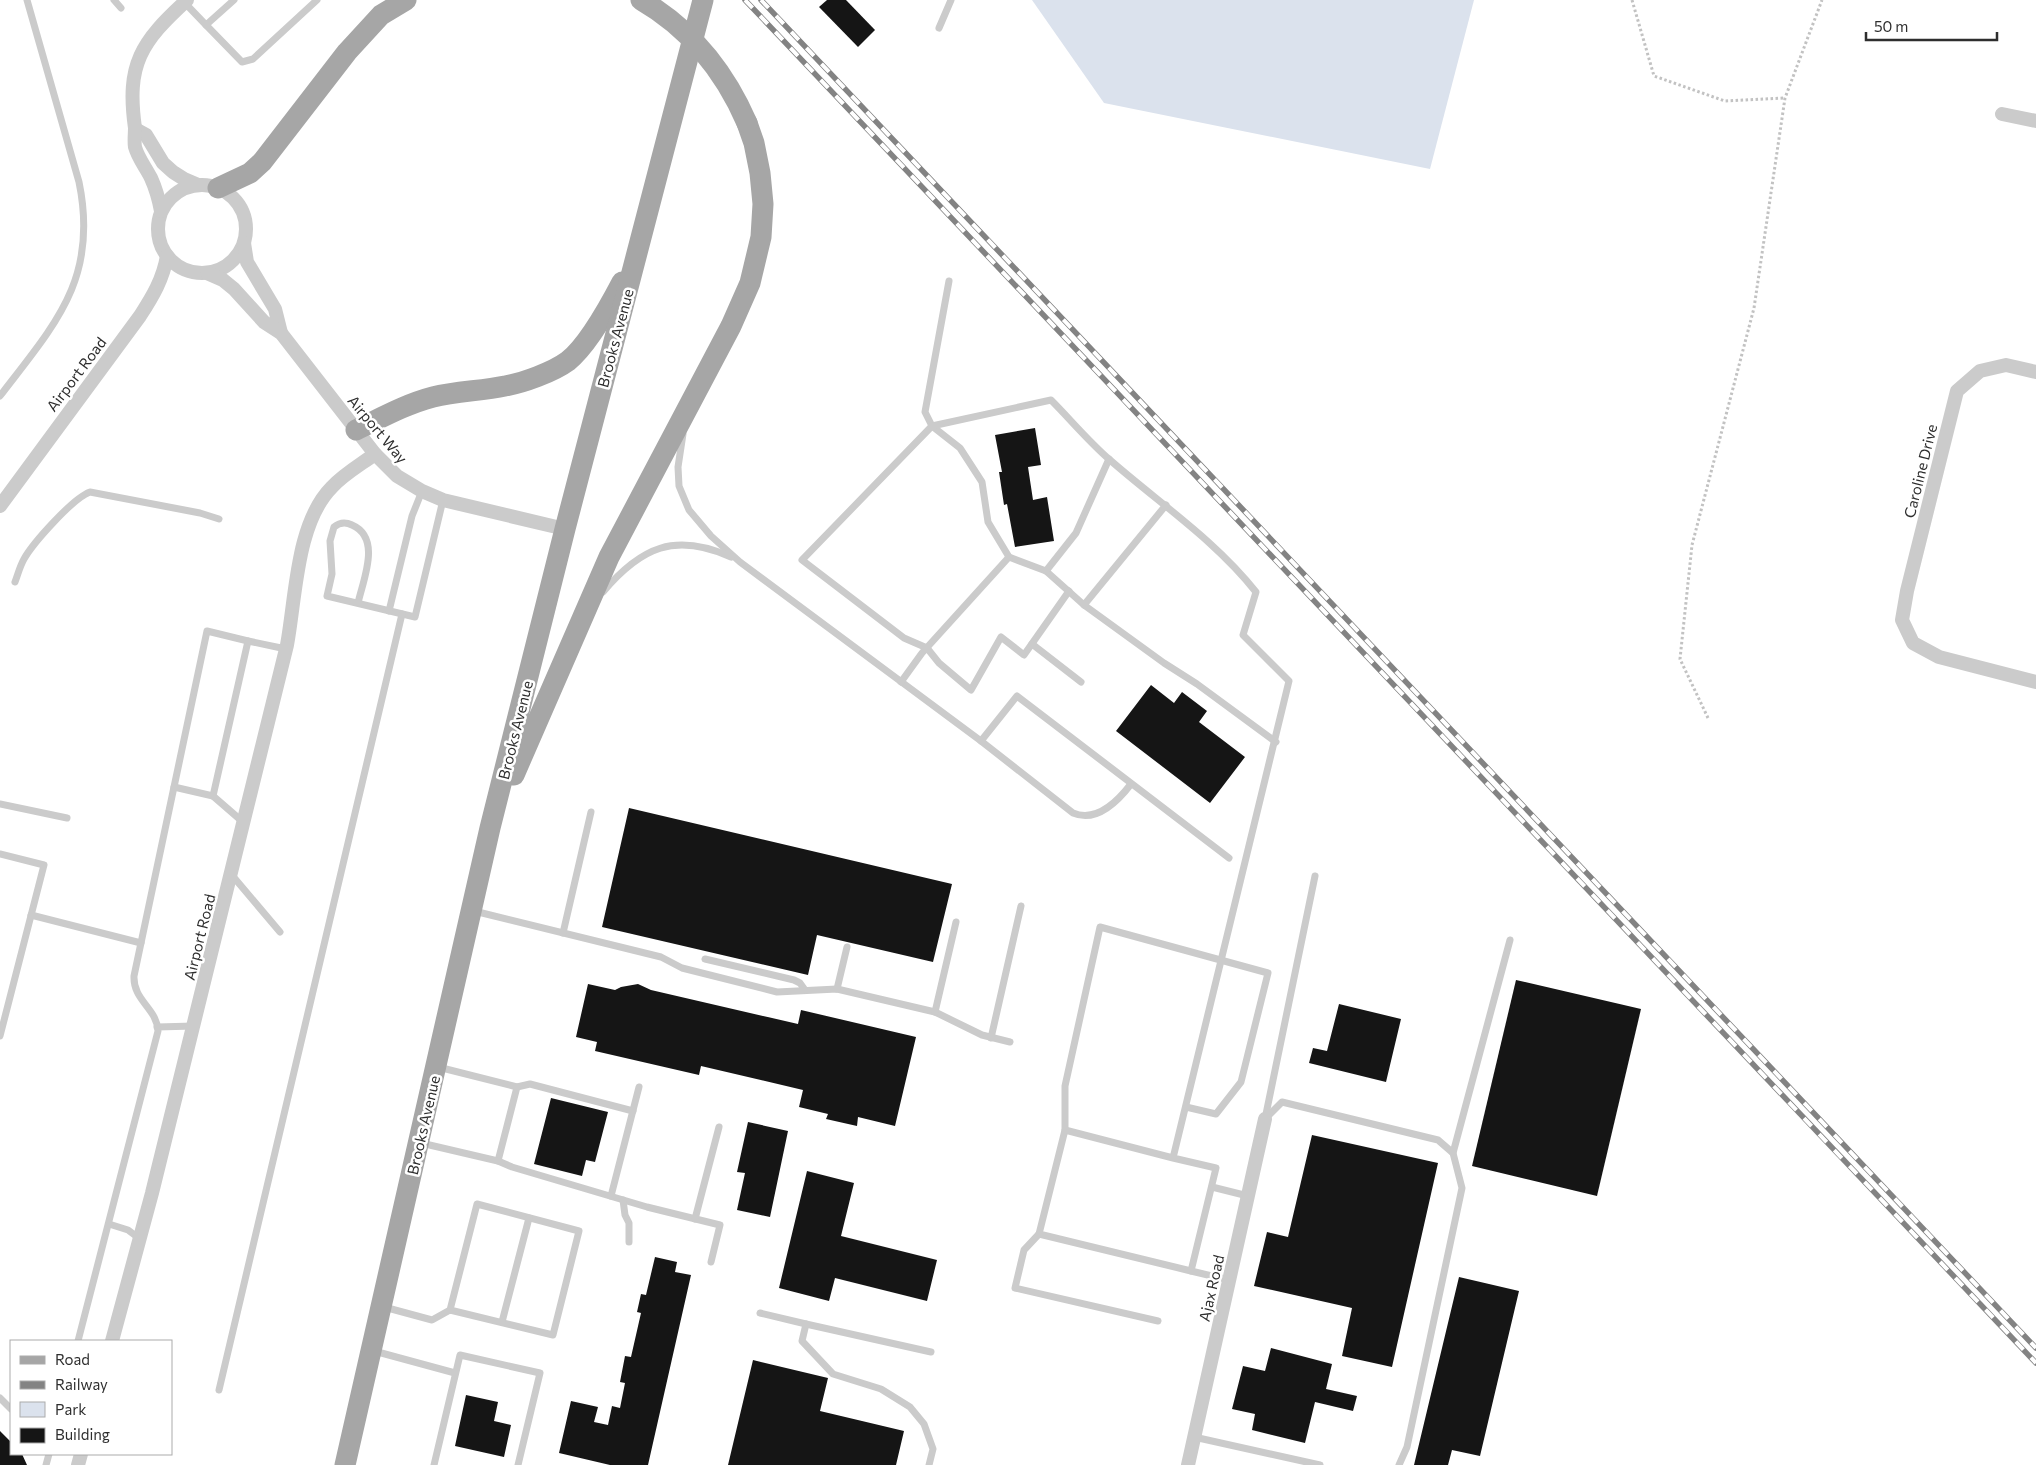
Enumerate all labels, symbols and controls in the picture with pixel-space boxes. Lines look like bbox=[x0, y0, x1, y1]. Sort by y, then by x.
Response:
scale bar bbox=[1866, 10, 1997, 42]
text: 50 m bbox=[1874, 17, 1908, 35]
street label: Brooks Avenue bbox=[593, 287, 637, 389]
street label: Airport Road bbox=[42, 333, 110, 415]
street label: Airport Way bbox=[344, 391, 412, 467]
street label: Caroline Drive bbox=[1900, 422, 1940, 520]
street label: Brooks Avenue bbox=[494, 679, 536, 781]
street label: Airport Road bbox=[180, 892, 218, 982]
street label: Brooks Avenue bbox=[403, 1074, 443, 1176]
street label: Ajax Road bbox=[1195, 1253, 1227, 1323]
legend bbox=[10, 1340, 172, 1455]
text: Road bbox=[55, 1350, 90, 1368]
text: Railway bbox=[55, 1375, 108, 1393]
text: Park bbox=[55, 1400, 86, 1418]
text: Building bbox=[55, 1425, 110, 1443]

